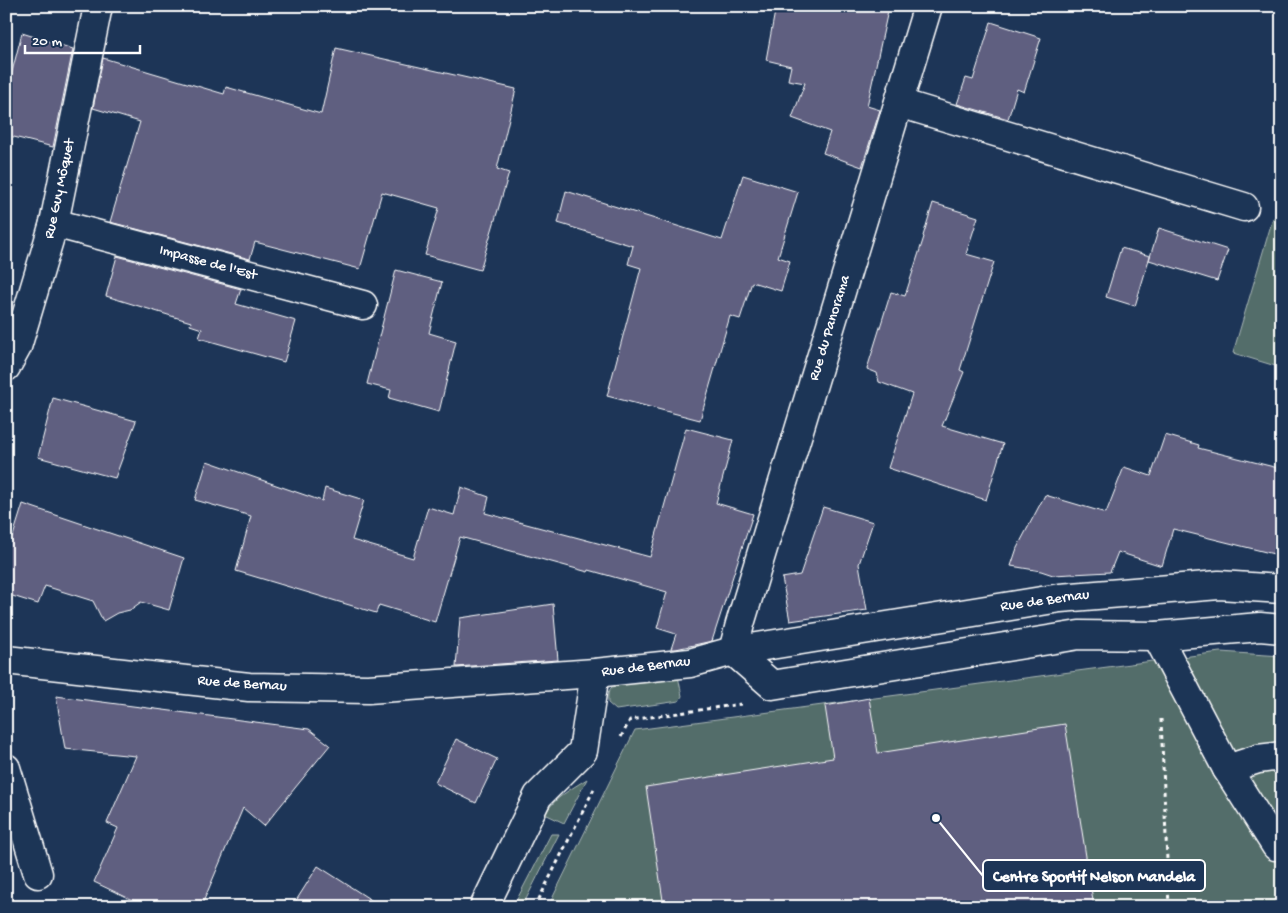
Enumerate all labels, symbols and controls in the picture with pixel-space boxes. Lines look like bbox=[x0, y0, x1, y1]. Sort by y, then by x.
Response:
scale bar bbox=[25, 22, 140, 54]
text: 20 m bbox=[32, 33, 62, 51]
street label: Rue Guy Môquet bbox=[41, 136, 80, 241]
street label: Impasse de l'Est bbox=[157, 241, 261, 285]
street label: Rue du Panorama bbox=[805, 272, 855, 383]
street label: Rue de Bernau bbox=[999, 586, 1091, 616]
street label: Rue de Bernau bbox=[600, 653, 692, 681]
street label: Rue de Bernau bbox=[197, 672, 287, 696]
callout: Centre Sportif Nelson Mandela bbox=[983, 860, 1205, 891]
text: Centre Sportif Nelson Mandela bbox=[992, 868, 1196, 888]

